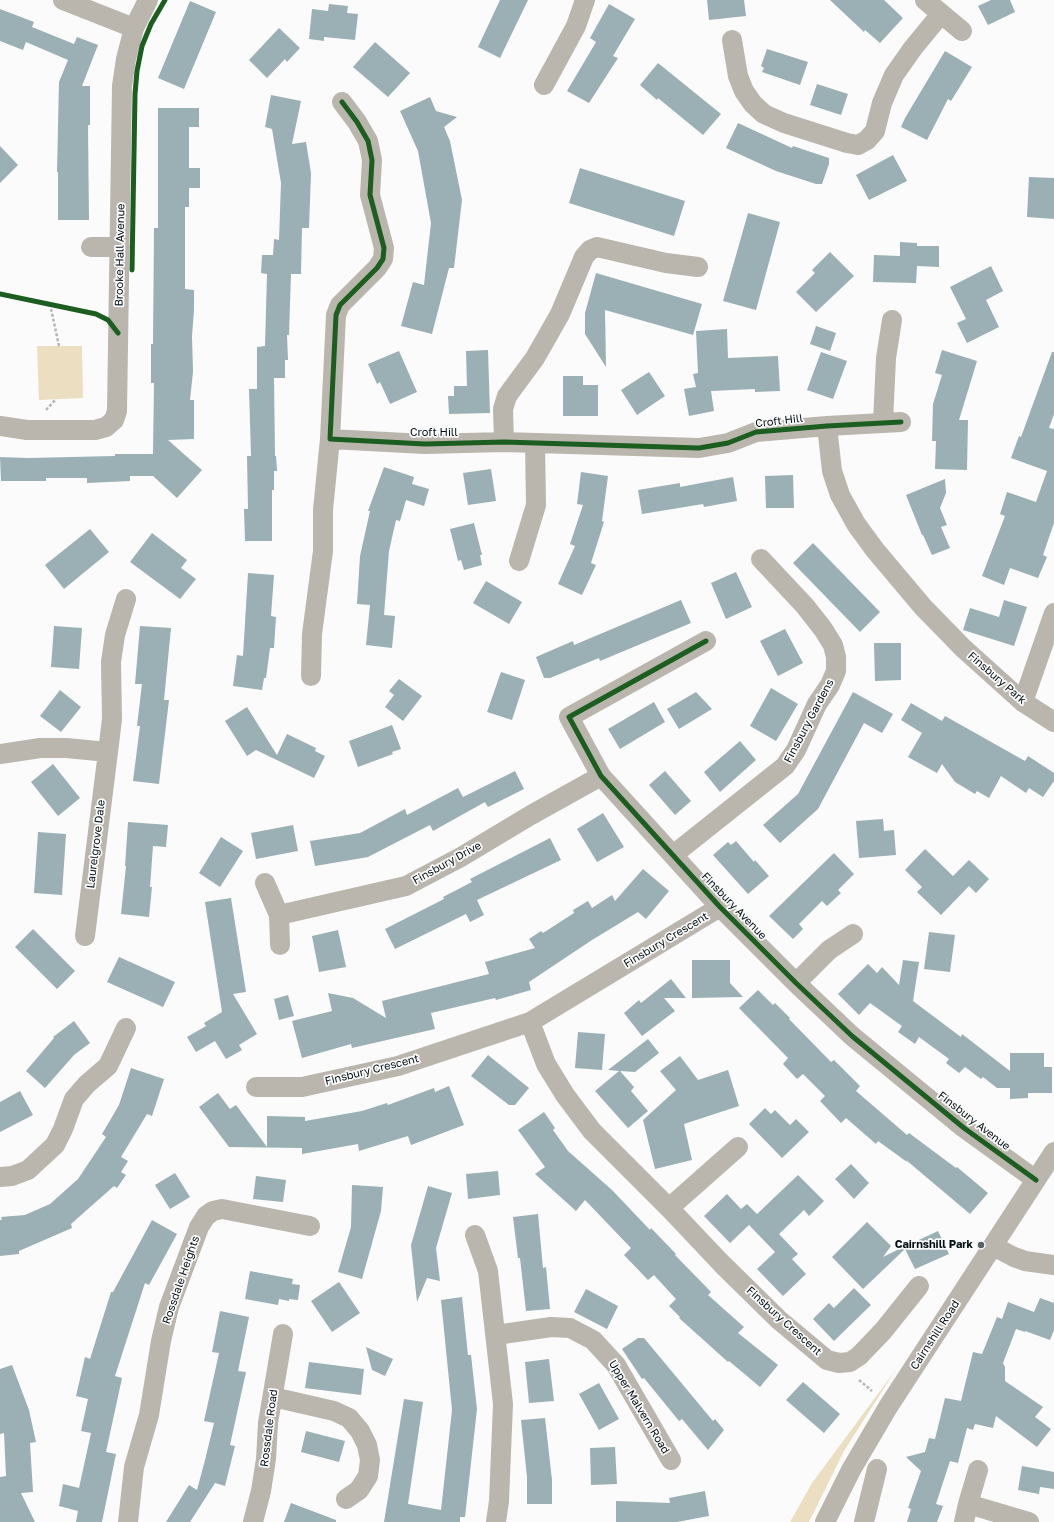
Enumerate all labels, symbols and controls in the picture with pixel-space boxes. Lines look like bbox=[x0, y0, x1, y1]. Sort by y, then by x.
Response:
street label: Brooke Hall Avenue bbox=[113, 203, 127, 307]
street label: Croft Hill bbox=[754, 412, 804, 430]
street label: Croft Hill bbox=[410, 426, 458, 440]
street label: Finsbury Park bbox=[965, 649, 1029, 707]
street label: Finsbury Gardens bbox=[781, 677, 837, 765]
street label: Laurelgrove Dale bbox=[84, 799, 108, 889]
street label: Finsbury Drive bbox=[410, 839, 484, 887]
street label: Finsbury Avenue bbox=[699, 870, 769, 942]
street label: Finsbury Crescent bbox=[621, 910, 711, 970]
street label: Finsbury Crescent bbox=[324, 1052, 420, 1088]
street label: Finsbury Avenue bbox=[935, 1089, 1013, 1153]
street label: Rossdale Heights bbox=[160, 1234, 202, 1326]
place label: Cairnshill Park bbox=[895, 1238, 973, 1252]
marker: Cairnshill Park bbox=[976, 1240, 986, 1250]
street label: Finsbury Crescent bbox=[744, 1284, 824, 1358]
street label: Cairnshill Road bbox=[908, 1298, 962, 1372]
street label: Upper Malvern Road bbox=[606, 1358, 672, 1456]
street label: Rossdale Road bbox=[258, 1388, 280, 1468]

